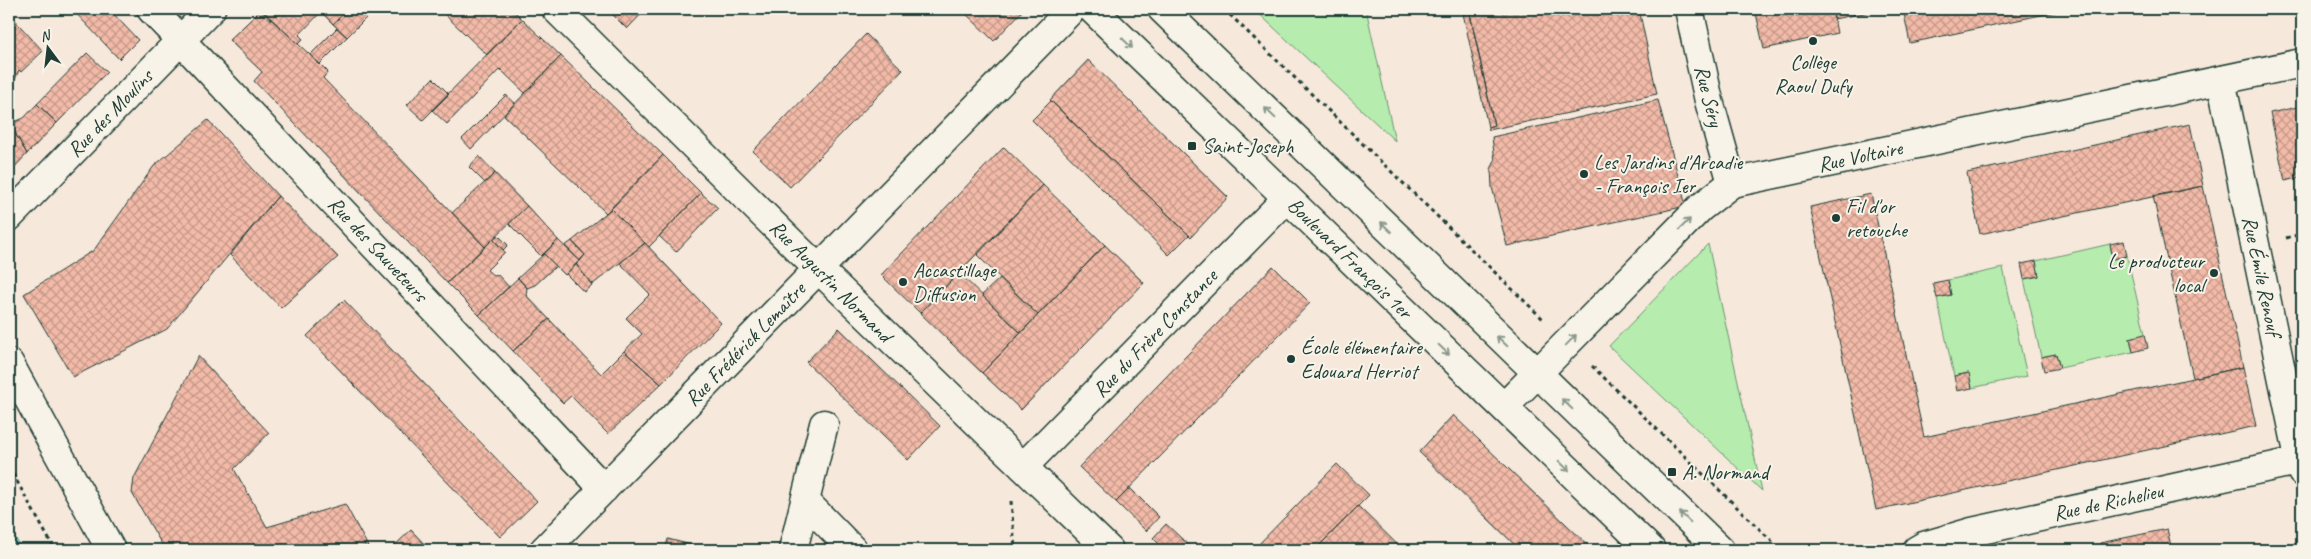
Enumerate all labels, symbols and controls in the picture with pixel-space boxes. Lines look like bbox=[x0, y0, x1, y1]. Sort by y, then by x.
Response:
north arrow bbox=[22, 22, 72, 72]
text: N bbox=[38, 26, 53, 45]
marker: Collège Raoul Dufy bbox=[1807, 35, 1819, 47]
one-way arrow bbox=[1121, 37, 1134, 49]
place label: Collège Raoul Dufy bbox=[1774, 49, 1853, 99]
street label: Rue des Moulins bbox=[62, 62, 160, 162]
street label: Rue Séry bbox=[1689, 63, 1730, 131]
one-way arrow bbox=[1263, 107, 1276, 119]
place label: Saint-Joseph bbox=[1202, 133, 1294, 159]
street label: Rue Voltaire bbox=[1816, 134, 1906, 178]
marker: Saint-Joseph bbox=[1186, 140, 1198, 152]
place label: Les Jardins d'Arcadie - François Ier bbox=[1594, 149, 1744, 199]
marker: Les Jardins d'Arcadie - François Ier bbox=[1578, 168, 1590, 180]
street label: Rue des Sauveteurs bbox=[323, 191, 435, 308]
street label: Boulevard François 1er bbox=[1282, 192, 1420, 326]
place label: Fil d'or retouche bbox=[1846, 193, 1909, 243]
marker: Fil d'or retouche bbox=[1830, 212, 1842, 224]
street label: Rue Augustin Normand bbox=[764, 214, 900, 350]
street label: Rue Émile Renouf bbox=[2237, 214, 2288, 343]
one-way arrow bbox=[1679, 218, 1691, 230]
one-way arrow bbox=[1380, 221, 1392, 233]
place label: Le producteur local bbox=[2108, 248, 2207, 298]
place label: Accastillage Diffusion bbox=[913, 257, 998, 307]
street label: Rue du Frère Constance bbox=[1087, 262, 1224, 403]
marker: Le producteur local bbox=[2208, 267, 2220, 279]
street label: Rue Frédérick Lemaître bbox=[679, 275, 812, 411]
marker: Accastillage Diffusion bbox=[897, 276, 909, 288]
one-way arrow bbox=[1565, 333, 1577, 346]
place label: École élémentaire Edouard Herriot bbox=[1301, 334, 1424, 384]
one-way arrow bbox=[1496, 334, 1508, 347]
one-way arrow bbox=[1438, 344, 1451, 356]
marker: École élémentaire Edouard Herriot bbox=[1285, 353, 1297, 365]
one-way arrow bbox=[1561, 398, 1574, 410]
place label: A. Normand bbox=[1682, 459, 1772, 485]
one-way arrow bbox=[1557, 460, 1570, 472]
marker: A. Normand bbox=[1666, 466, 1678, 478]
street label: Rue de Richelieu bbox=[2051, 477, 2166, 526]
one-way arrow bbox=[1679, 511, 1691, 523]

